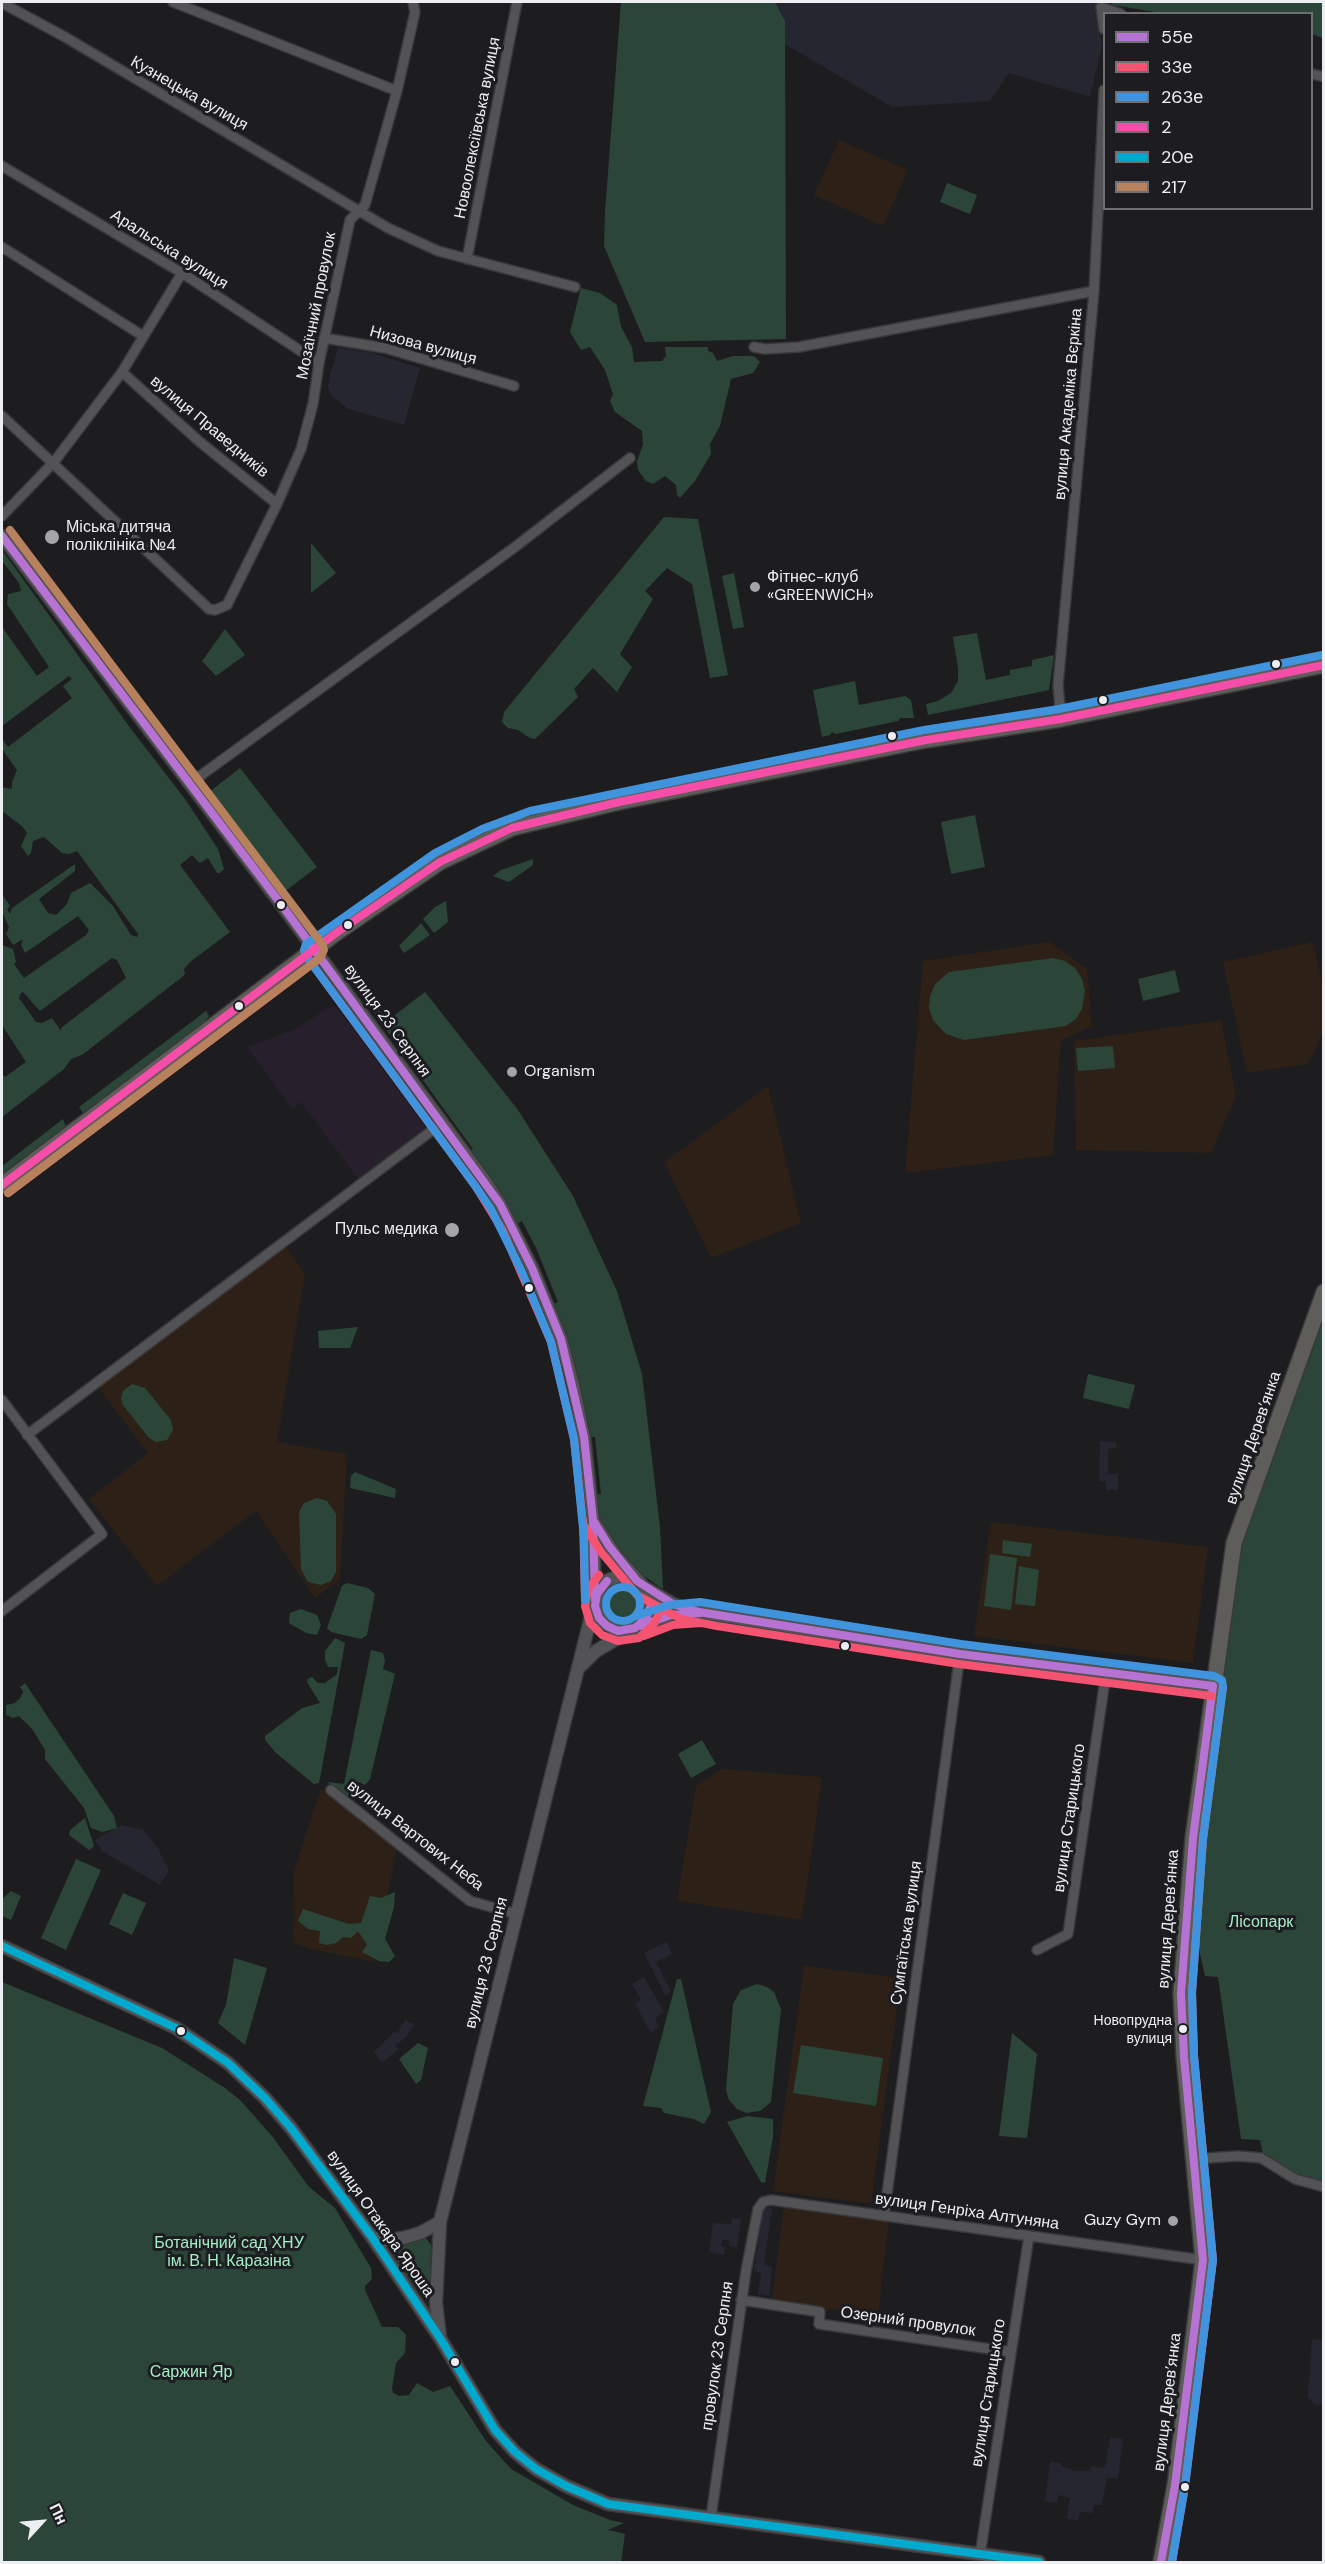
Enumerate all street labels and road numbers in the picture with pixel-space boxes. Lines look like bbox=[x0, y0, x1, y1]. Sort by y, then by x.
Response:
street label: Новоолексіївська вулиця bbox=[451, 36, 505, 220]
street label: Кузнецька вулиця bbox=[127, 53, 251, 135]
street label: Аральська вулиця bbox=[107, 206, 231, 294]
street label: Мозаїчний провулок bbox=[293, 231, 341, 381]
street label: вулиця Академіка Вєркіна bbox=[1051, 307, 1087, 501]
street label: Низова вулиця bbox=[367, 323, 479, 369]
street label: вулиця Праведників bbox=[146, 372, 272, 482]
street label: вулиця 23 Серпня bbox=[340, 961, 434, 1081]
street label: вулиця Дерев’янка bbox=[1222, 1369, 1286, 1507]
street label: вулиця Старицького bbox=[1050, 1743, 1090, 1893]
street label: вулиця Вартових Неба bbox=[343, 1777, 487, 1895]
street label: вулиця Дерев’янка bbox=[1155, 1849, 1183, 1989]
street label: Сумгаїтська вулиця bbox=[887, 1860, 927, 2006]
street label: вулиця 23 Серпня bbox=[461, 1895, 513, 2031]
street label: вулиця Отакара Яроша bbox=[322, 2147, 438, 2301]
street label: вулиця Генріха Алтуняна bbox=[874, 2190, 1060, 2234]
street label: провулок 23 Серпня bbox=[698, 2280, 738, 2432]
street label: Озерний провулок bbox=[839, 2303, 977, 2341]
street label: вулиця Старицького bbox=[968, 2318, 1010, 2468]
street label: вулиця Дерев’янка bbox=[1150, 2332, 1186, 2472]

